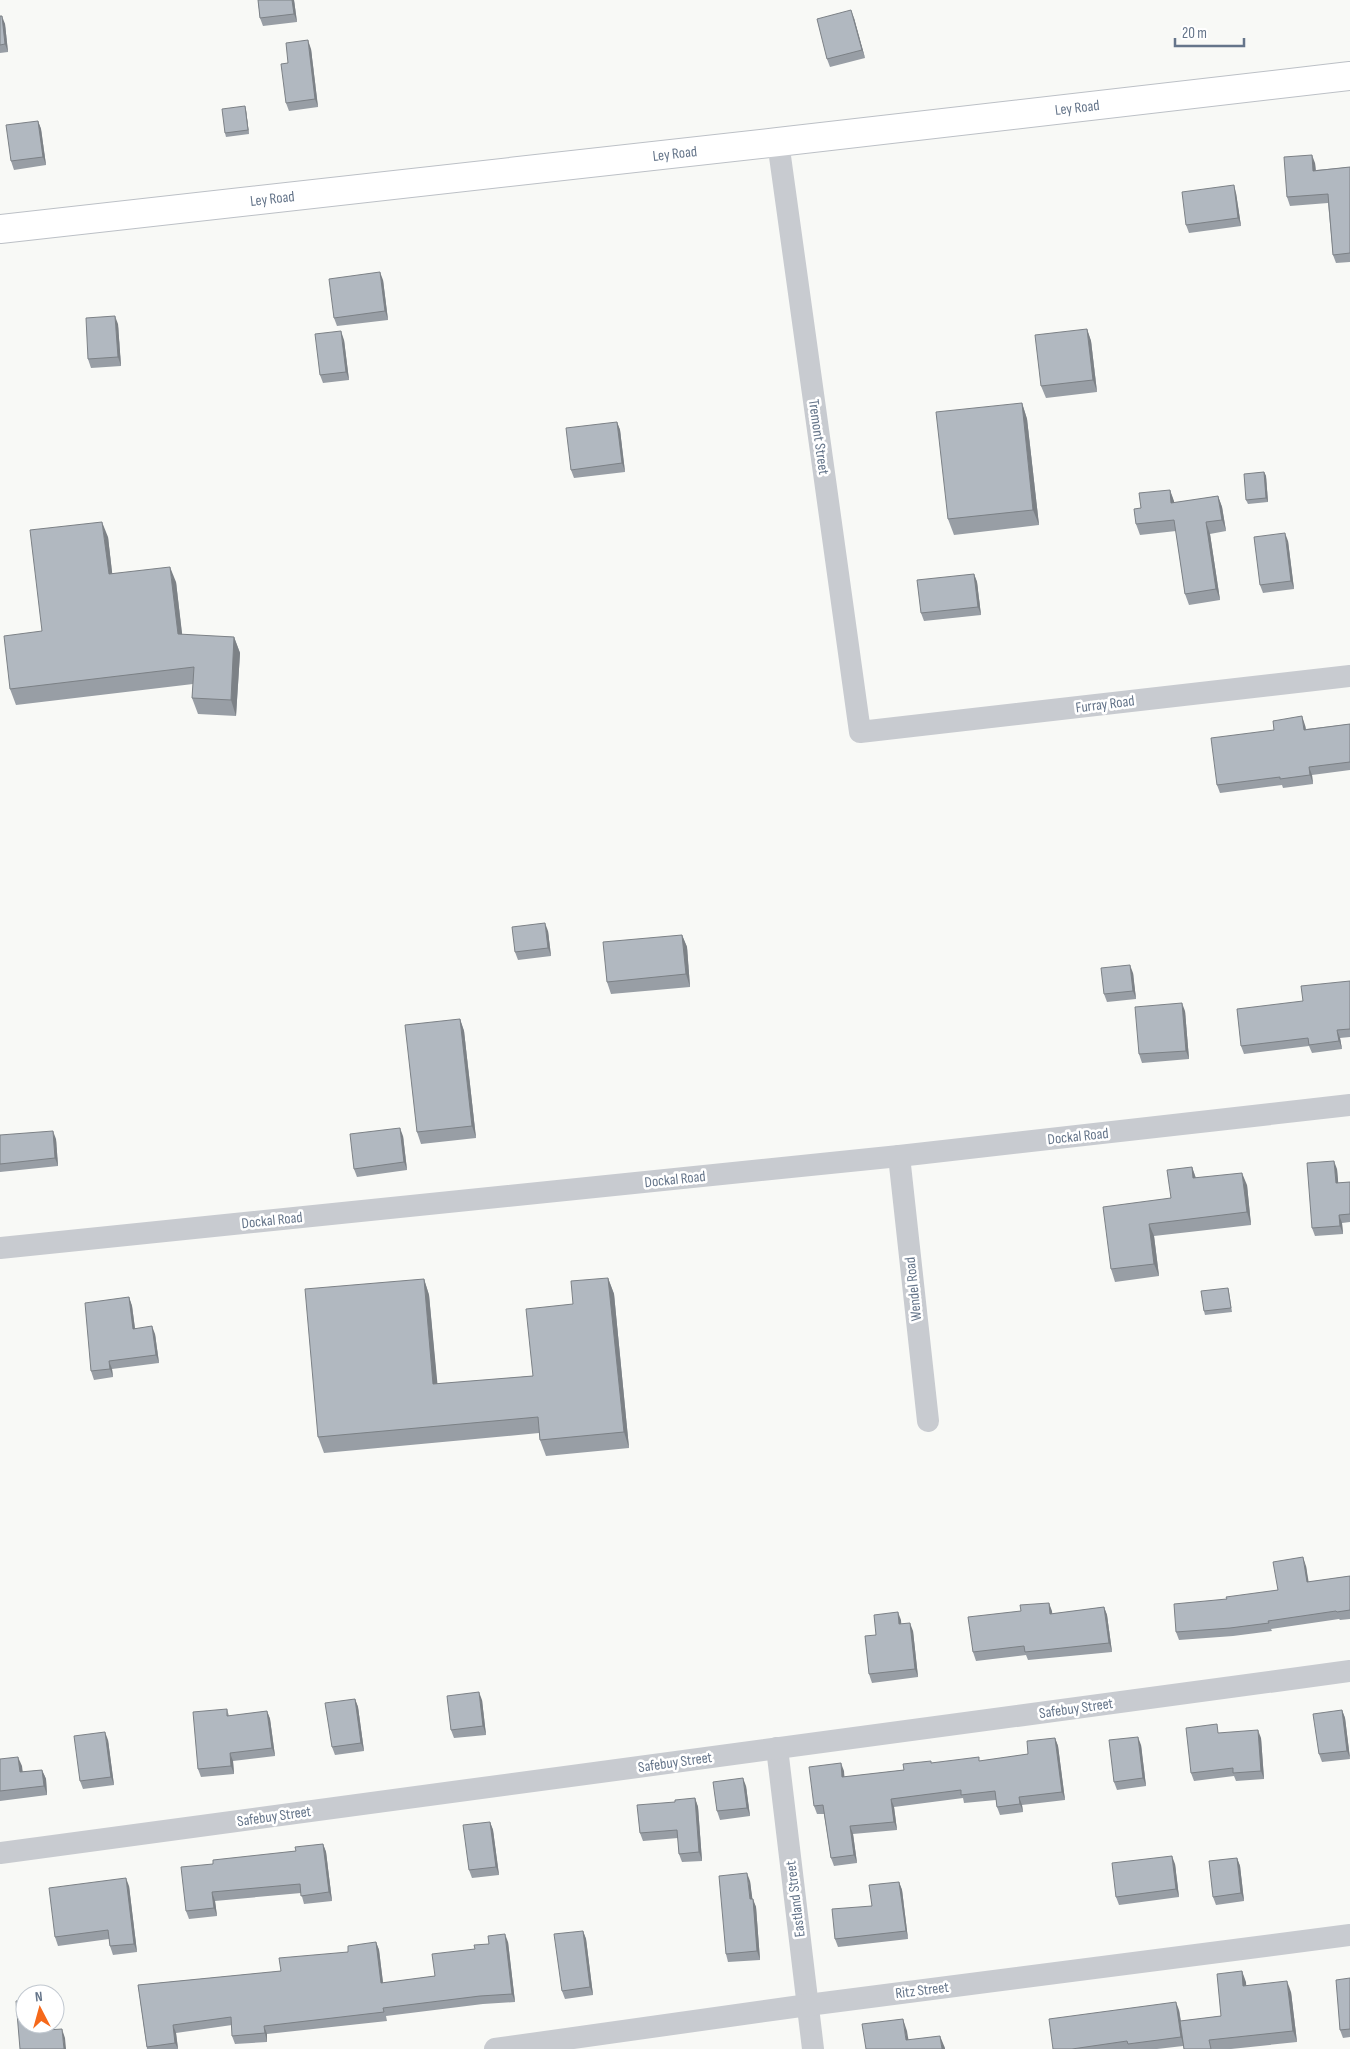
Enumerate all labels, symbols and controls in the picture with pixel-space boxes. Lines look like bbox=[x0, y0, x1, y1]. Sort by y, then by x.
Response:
scale bar bbox=[1175, 15, 1244, 47]
text: 20 m bbox=[1182, 24, 1207, 43]
street label: Ley Road bbox=[1054, 96, 1100, 120]
street label: Ley Road bbox=[652, 142, 698, 166]
street label: Ley Road bbox=[249, 187, 296, 211]
street label: Tremont Street bbox=[804, 398, 833, 476]
street label: Furray Road bbox=[1075, 691, 1136, 718]
street label: Dockal Road bbox=[1047, 1124, 1110, 1149]
street label: Dockal Road bbox=[644, 1167, 707, 1192]
street label: Dockal Road bbox=[241, 1208, 304, 1233]
street label: Wendel Road bbox=[901, 1256, 926, 1322]
street label: Safebuy Street bbox=[1038, 1694, 1115, 1723]
street label: Safebuy Street bbox=[637, 1748, 714, 1777]
street label: Safebuy Street bbox=[236, 1802, 313, 1831]
street label: Eastland Street bbox=[781, 1859, 810, 1938]
street label: Ritz Street bbox=[894, 1978, 950, 2003]
north arrow bbox=[15, 1984, 65, 2034]
text: N bbox=[34, 1988, 43, 2005]

